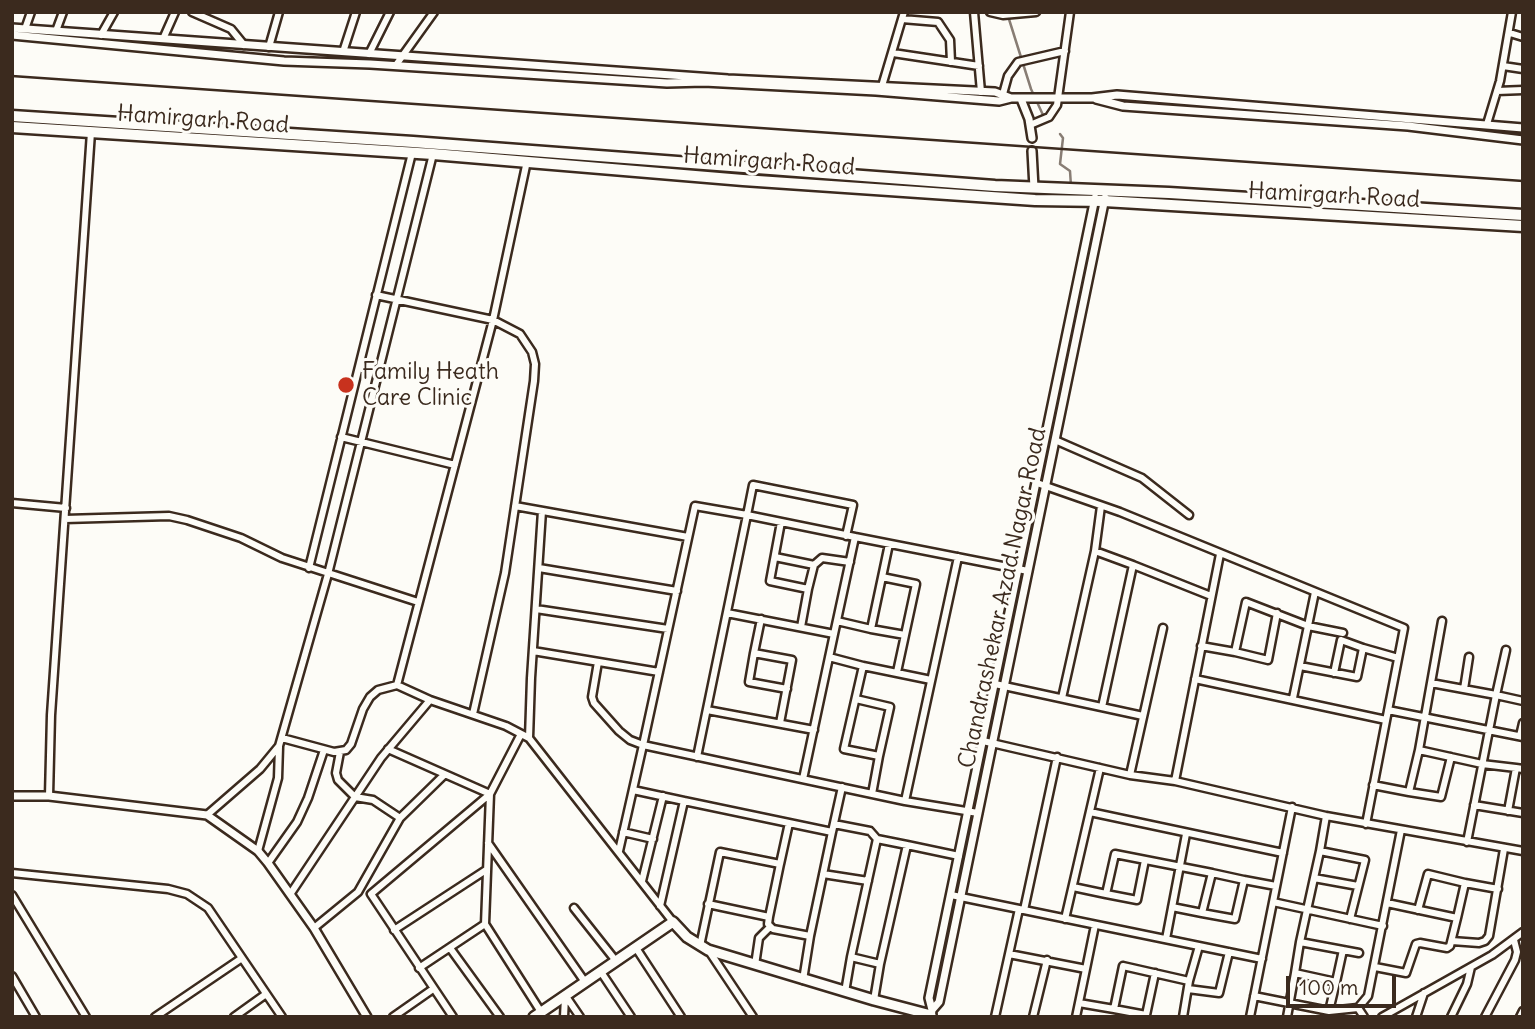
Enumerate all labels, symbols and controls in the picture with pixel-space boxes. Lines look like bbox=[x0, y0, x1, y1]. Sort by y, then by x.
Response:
street label: Hamirgarh Road bbox=[116, 100, 290, 140]
street label: Hamirgarh Road bbox=[682, 142, 856, 182]
street label: Hamirgarh Road bbox=[1247, 178, 1421, 214]
place label: Family Heath Care Clinic bbox=[362, 358, 499, 412]
marker: Family Heath Care Clinic bbox=[336, 375, 356, 395]
street label: Chandrashekar Azad Nagar Road bbox=[953, 425, 1053, 771]
scale bar bbox=[1290, 962, 1400, 1006]
text: 100 m bbox=[1299, 974, 1358, 1001]

